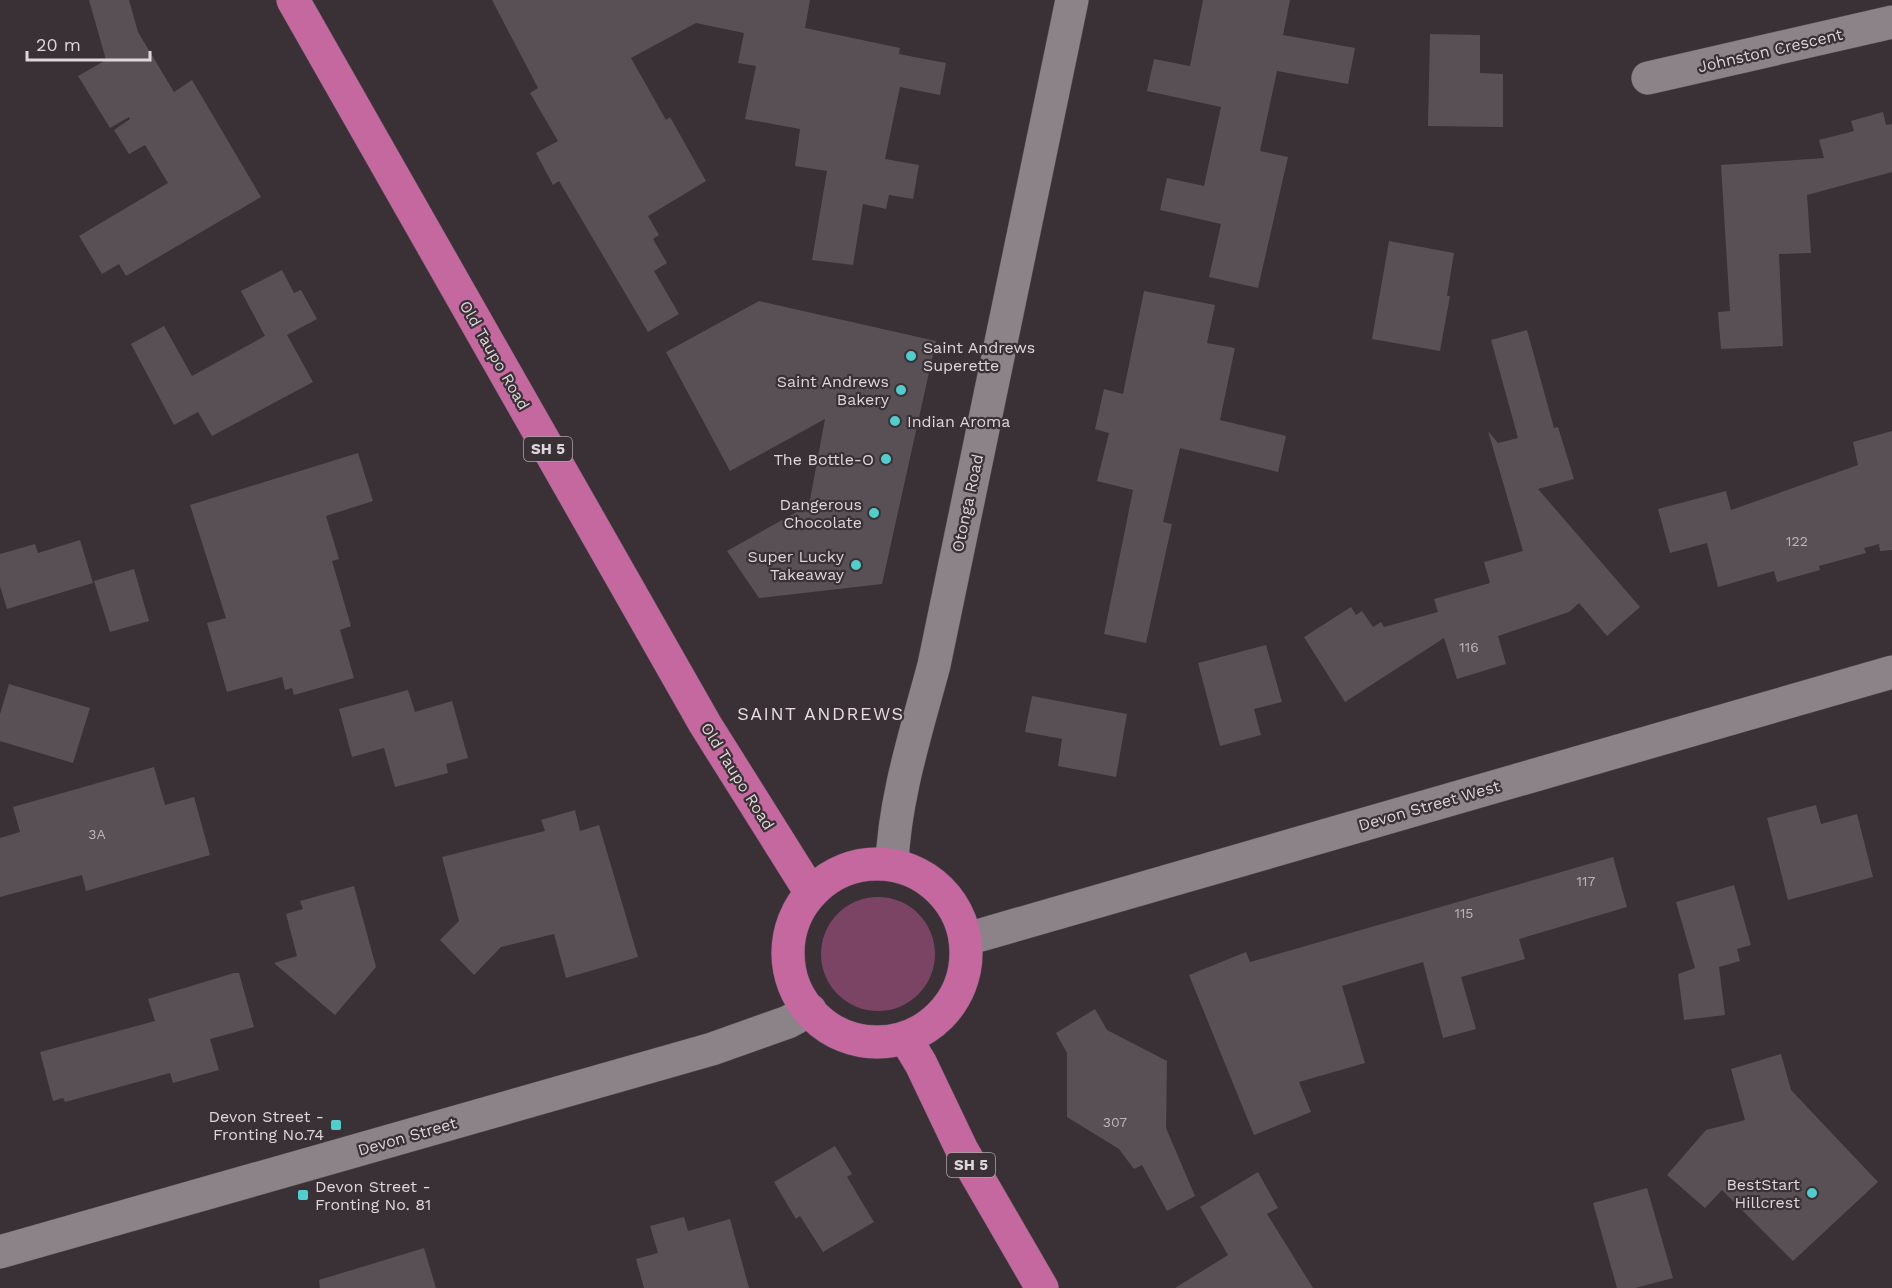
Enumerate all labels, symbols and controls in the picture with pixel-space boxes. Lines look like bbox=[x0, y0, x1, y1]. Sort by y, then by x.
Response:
scale bar bbox=[27, 24, 150, 62]
street label: Johnston Crescent bbox=[1696, 25, 1845, 76]
text: 20 m bbox=[36, 34, 81, 55]
street label: Old Taupo Road bbox=[456, 297, 534, 413]
place label: Saint Andrews Superette bbox=[923, 338, 1035, 375]
marker: Saint Andrews Superette bbox=[904, 349, 918, 363]
place label: Saint Andrews Bakery bbox=[777, 372, 890, 409]
marker: Saint Andrews Bakery bbox=[894, 383, 908, 397]
place label: Indian Aroma bbox=[907, 412, 1010, 431]
marker: Indian Aroma bbox=[888, 414, 902, 428]
road number: SH 5 bbox=[524, 437, 572, 461]
place label: The Bottle-O bbox=[774, 450, 874, 469]
marker: The Bottle-O bbox=[879, 452, 893, 466]
street label: Otonga Road bbox=[948, 452, 987, 554]
place label: Dangerous Chocolate bbox=[780, 495, 862, 532]
marker: Dangerous Chocolate bbox=[867, 506, 881, 520]
house number: 122 bbox=[1786, 533, 1808, 549]
place label: Super Lucky Takeaway bbox=[748, 547, 845, 584]
marker: Super Lucky Takeaway bbox=[849, 558, 863, 572]
house number: 116 bbox=[1459, 639, 1479, 655]
district label: SAINT ANDREWS bbox=[737, 703, 905, 724]
street label: Old Taupo Road bbox=[697, 719, 778, 833]
street label: Devon Street West bbox=[1356, 776, 1502, 835]
house number: 3A bbox=[88, 826, 106, 842]
house number: 117 bbox=[1577, 873, 1596, 889]
house number: 115 bbox=[1454, 905, 1474, 921]
place label: Devon Street - Fronting No.74 bbox=[208, 1107, 324, 1144]
street label: Devon Street bbox=[356, 1113, 459, 1160]
house number: 307 bbox=[1103, 1114, 1127, 1130]
marker: Devon Street - Fronting No.74 bbox=[329, 1118, 343, 1132]
road number: SH 5 bbox=[947, 1153, 995, 1177]
place label: BestStart Hillcrest bbox=[1726, 1175, 1800, 1212]
place label: Devon Street - Fronting No. 81 bbox=[315, 1177, 431, 1214]
marker: BestStart Hillcrest bbox=[1805, 1186, 1819, 1200]
marker: Devon Street - Fronting No. 81 bbox=[296, 1188, 310, 1202]

